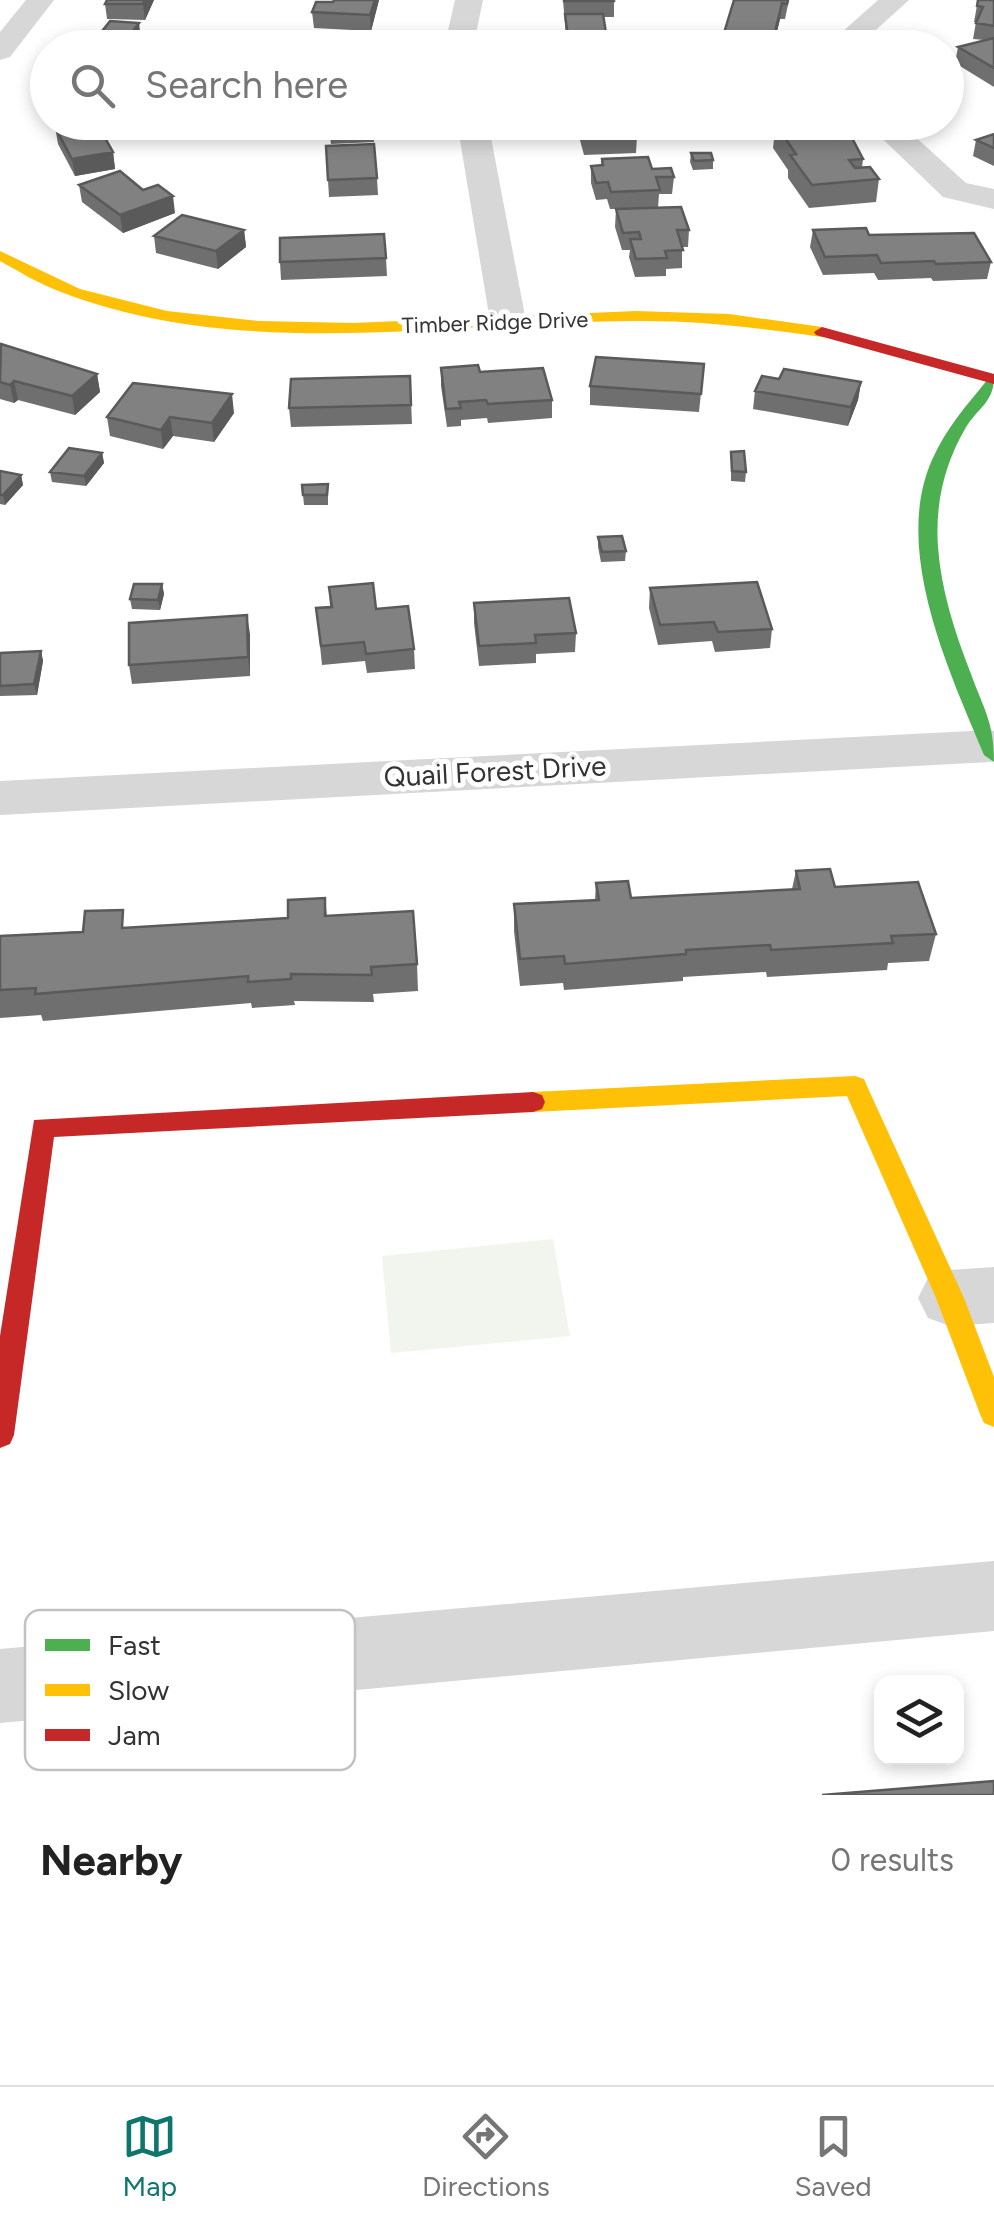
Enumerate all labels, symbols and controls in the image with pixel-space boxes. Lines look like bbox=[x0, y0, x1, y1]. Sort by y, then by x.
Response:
search box bbox=[30, 30, 964, 140]
icon: search bbox=[65, 58, 120, 113]
text: Search here bbox=[145, 62, 348, 108]
street label: Timber Ridge Drive bbox=[401, 306, 589, 339]
street label: Quail Forest Drive bbox=[383, 748, 607, 794]
legend bbox=[25, 1610, 355, 1770]
text: Fast bbox=[108, 1628, 161, 1662]
text: Slow bbox=[108, 1673, 169, 1707]
map controls bbox=[874, 1675, 964, 1765]
button: layers bbox=[874, 1675, 964, 1765]
text: Jam bbox=[108, 1718, 161, 1752]
text: Nearby bbox=[40, 1835, 182, 1886]
text: 0 results bbox=[830, 1841, 954, 1879]
tab: Map bbox=[122, 2109, 177, 2203]
tab: Directions bbox=[422, 2109, 550, 2203]
tab: Saved bbox=[794, 2109, 872, 2203]

